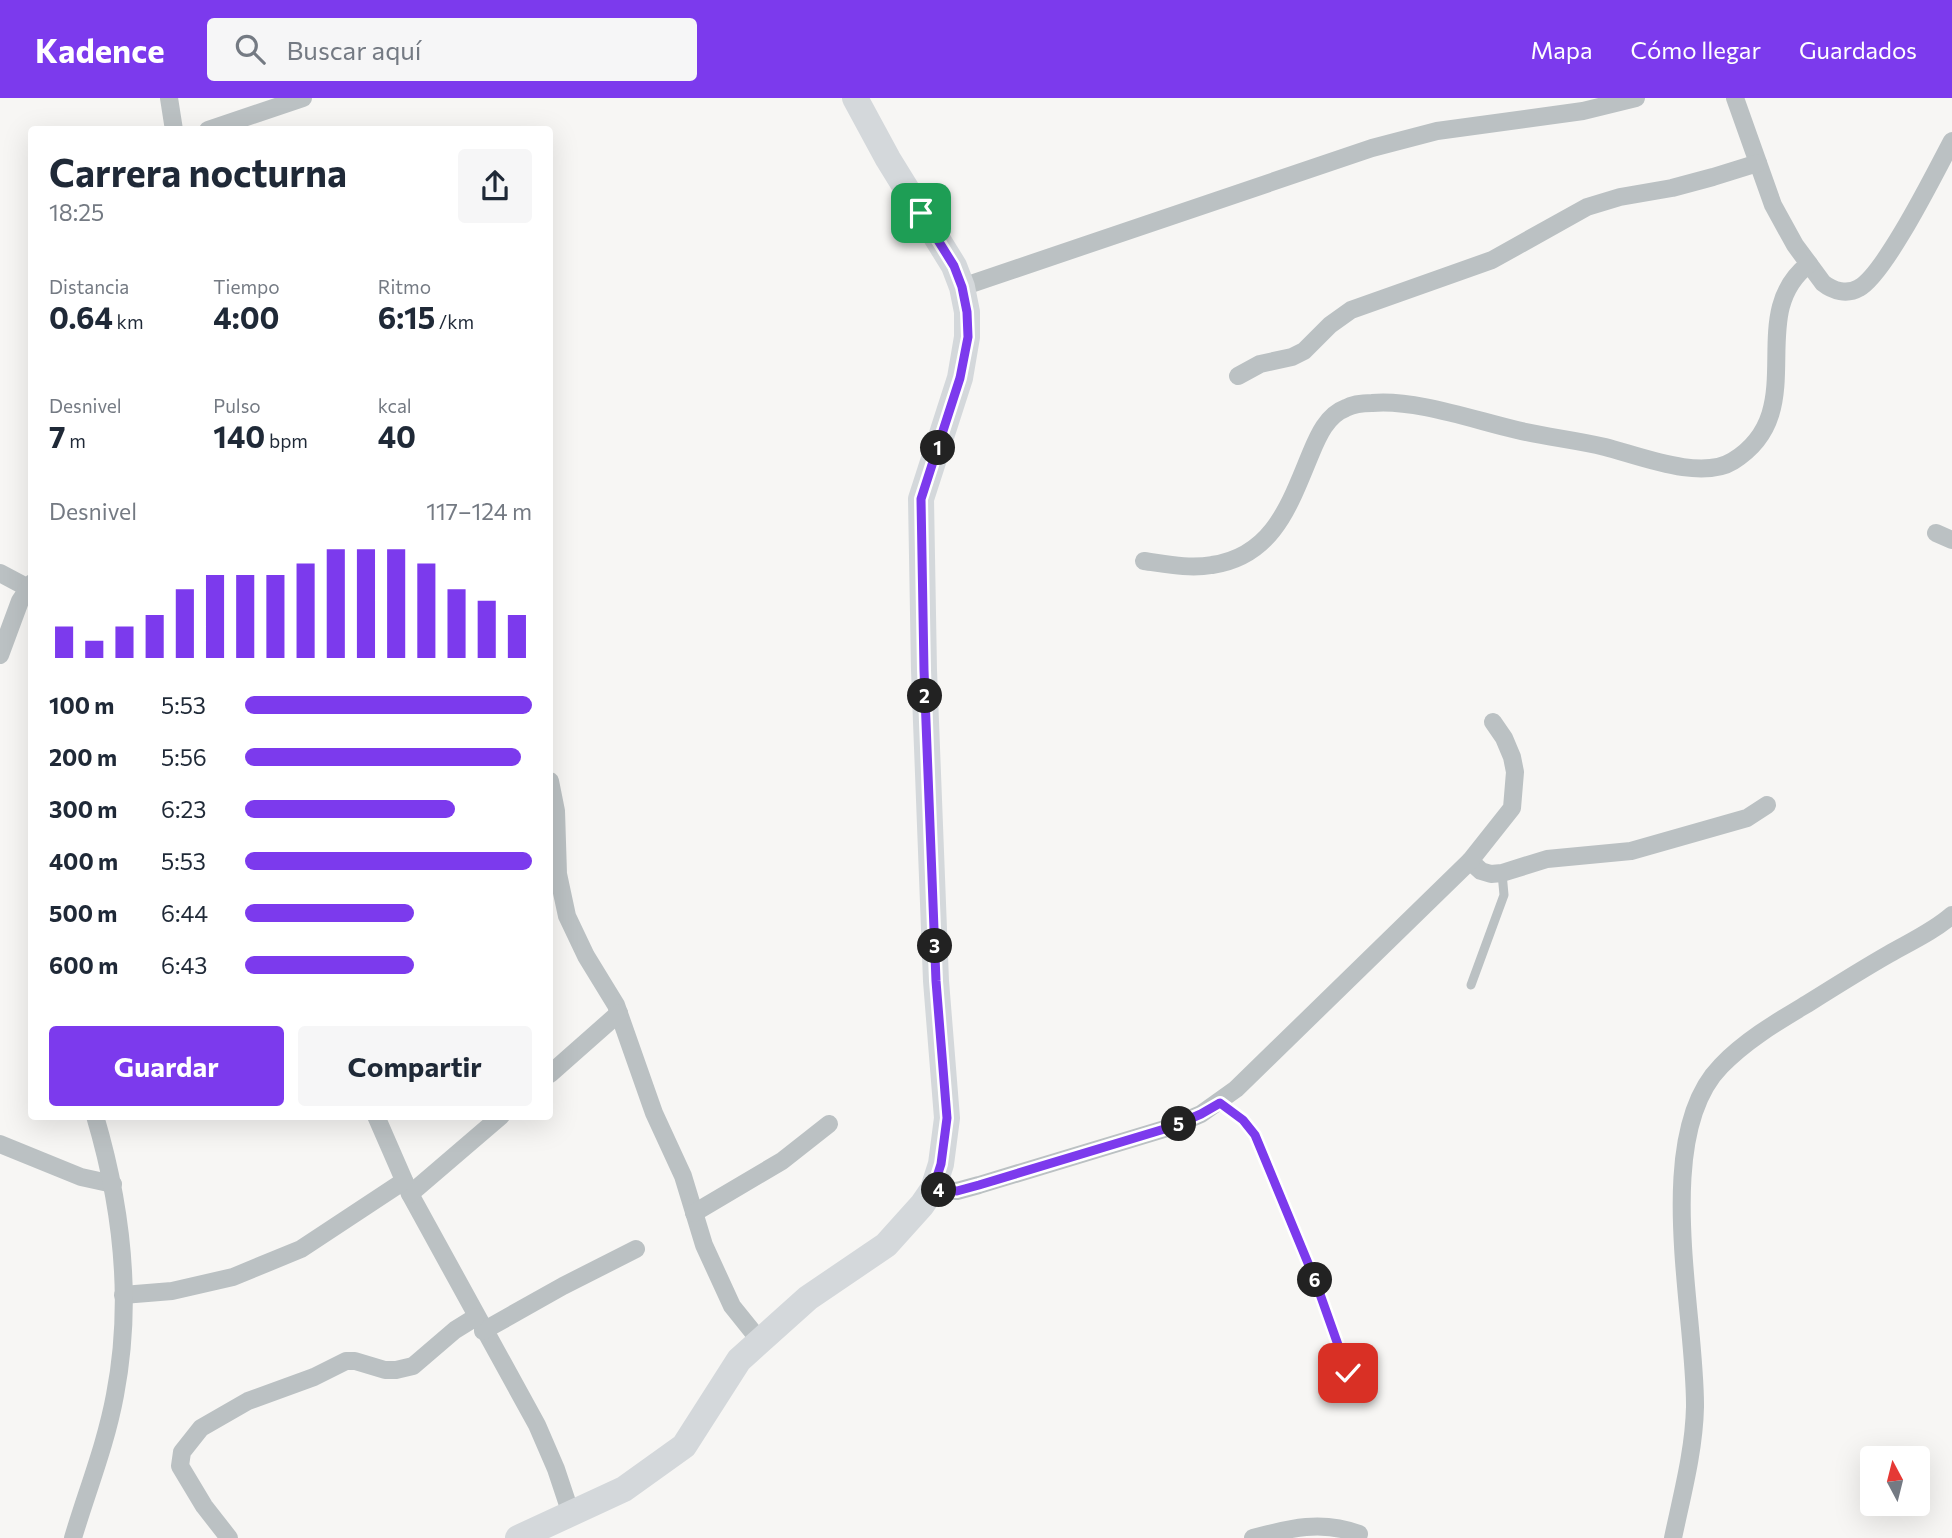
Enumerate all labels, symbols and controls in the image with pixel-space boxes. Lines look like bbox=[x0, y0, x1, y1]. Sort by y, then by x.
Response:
search box bbox=[207, 18, 697, 81]
text: Kadence bbox=[35, 29, 165, 70]
icon: search bbox=[231, 30, 269, 68]
text: Buscar aquí bbox=[287, 34, 422, 65]
text: Mapa bbox=[1530, 35, 1593, 64]
text: Cómo llegar bbox=[1631, 35, 1761, 64]
text: Guardados bbox=[1799, 35, 1917, 64]
text: Carrera nocturna bbox=[49, 148, 347, 195]
button: share bbox=[458, 149, 532, 223]
pin bbox=[891, 183, 951, 243]
icon: arrive bbox=[902, 194, 940, 232]
text: 18:25 bbox=[49, 198, 104, 226]
text: Distancia bbox=[49, 275, 129, 298]
text: Tiempo bbox=[213, 275, 280, 298]
text: Ritmo bbox=[378, 275, 431, 298]
text: 0.64 bbox=[49, 298, 113, 335]
text: 4:00 bbox=[213, 298, 280, 335]
text: 6:15 bbox=[378, 298, 435, 335]
text: km bbox=[113, 310, 143, 333]
text: /km bbox=[435, 310, 474, 333]
text: Desnivel bbox=[49, 394, 122, 417]
text: Pulso bbox=[213, 394, 261, 417]
text: kcal bbox=[378, 394, 412, 417]
text: 7 bbox=[49, 417, 66, 454]
text: 140 bbox=[213, 417, 265, 454]
text: 40 bbox=[378, 417, 416, 454]
text: m bbox=[66, 429, 86, 452]
text: bpm bbox=[265, 429, 308, 452]
pin: 1 bbox=[920, 430, 956, 466]
text: 1 bbox=[933, 436, 942, 459]
text: Desnivel bbox=[49, 497, 137, 525]
text: 117–124 m bbox=[426, 497, 532, 525]
pin: 2 bbox=[908, 678, 942, 714]
text: 2 bbox=[919, 684, 930, 707]
text: 100 m bbox=[49, 691, 114, 719]
text: 5:53 bbox=[161, 691, 206, 719]
text: 200 m bbox=[49, 743, 117, 771]
text: 5:56 bbox=[161, 743, 207, 771]
text: 300 m bbox=[49, 795, 117, 823]
text: 6:23 bbox=[161, 795, 206, 823]
text: 400 m bbox=[49, 847, 118, 875]
text: 5:53 bbox=[161, 847, 206, 875]
text: 500 m bbox=[49, 899, 117, 927]
text: 6:44 bbox=[161, 899, 208, 927]
pin: 3 bbox=[918, 928, 953, 964]
text: 3 bbox=[929, 934, 940, 957]
text: 600 m bbox=[49, 951, 118, 979]
text: 6:43 bbox=[161, 951, 207, 979]
button: Guardar bbox=[49, 1026, 284, 1106]
button: Compartir bbox=[298, 1026, 532, 1106]
pin: 5 bbox=[1162, 1107, 1196, 1142]
text: 5 bbox=[1173, 1112, 1184, 1135]
pin: 4 bbox=[922, 1172, 956, 1208]
text: 4 bbox=[933, 1178, 944, 1201]
pin: 6 bbox=[1298, 1262, 1332, 1298]
text: 6 bbox=[1309, 1268, 1320, 1291]
pin bbox=[1318, 1343, 1378, 1403]
icon: check bbox=[1329, 1354, 1367, 1392]
north arrow bbox=[1860, 1446, 1930, 1516]
map controls bbox=[1860, 1446, 1930, 1516]

